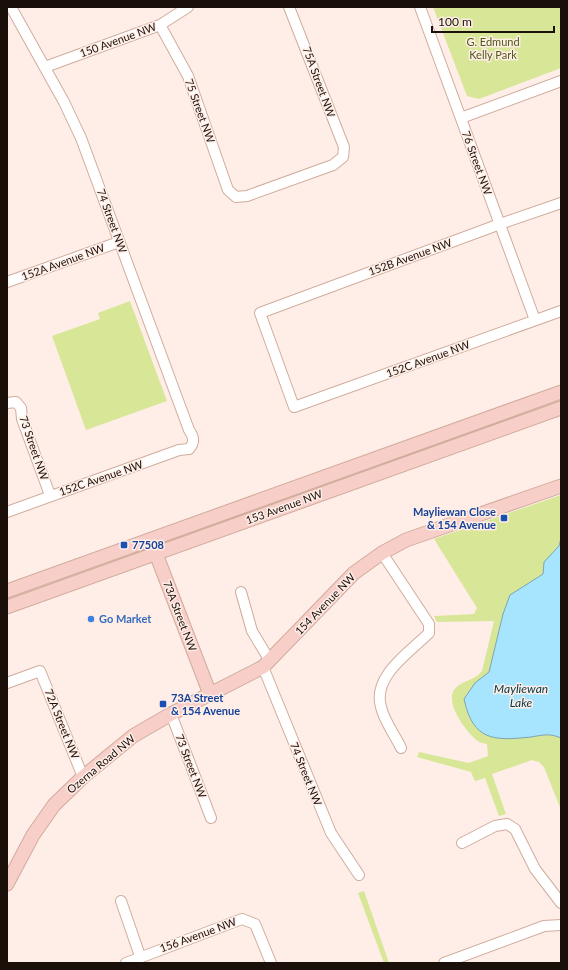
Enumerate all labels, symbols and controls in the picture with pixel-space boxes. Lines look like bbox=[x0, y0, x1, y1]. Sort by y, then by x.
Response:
scale bar bbox=[432, 8, 554, 34]
text: 100 m bbox=[438, 14, 472, 29]
street label: 150 Avenue NW bbox=[78, 19, 158, 59]
park label: G. Edmund Kelly Park bbox=[466, 35, 520, 61]
street label: 75A Street NW bbox=[301, 45, 338, 119]
street label: 75 Street NW bbox=[183, 77, 218, 145]
street label: 76 Street NW bbox=[460, 129, 495, 197]
street label: 74 Street NW bbox=[95, 187, 130, 255]
street label: 152B Avenue NW bbox=[366, 235, 454, 278]
street label: 152A Avenue NW bbox=[19, 240, 107, 283]
street label: 152C Avenue NW bbox=[384, 337, 472, 380]
street label: 73 Street NW bbox=[17, 414, 52, 482]
street label: 152C Avenue NW bbox=[57, 457, 145, 498]
street label: 153 Avenue NW bbox=[244, 486, 324, 526]
place label: Mayliewan Close & 154 Avenue bbox=[413, 505, 496, 531]
marker: Mayliewan Close & 154 Avenue bbox=[499, 513, 509, 523]
place label: 77508 bbox=[132, 538, 164, 551]
marker: 77508 bbox=[119, 540, 129, 550]
street label: 154 Avenue NW bbox=[292, 570, 358, 637]
street label: 73A Street NW bbox=[161, 579, 200, 653]
place label: Go Market bbox=[99, 612, 152, 625]
marker: Go Market bbox=[86, 614, 96, 624]
water label: Mayliewan Lake bbox=[494, 681, 548, 710]
street label: 72A Street NW bbox=[43, 687, 83, 761]
place label: 73A Street & 154 Avenue bbox=[171, 691, 240, 717]
marker: 73A Street & 154 Avenue bbox=[158, 699, 168, 709]
street label: Ozerna Road NW bbox=[64, 731, 138, 796]
street label: 73 Street NW bbox=[173, 732, 210, 800]
street label: 74 Street NW bbox=[288, 740, 325, 808]
street label: 156 Avenue NW bbox=[158, 914, 238, 954]

